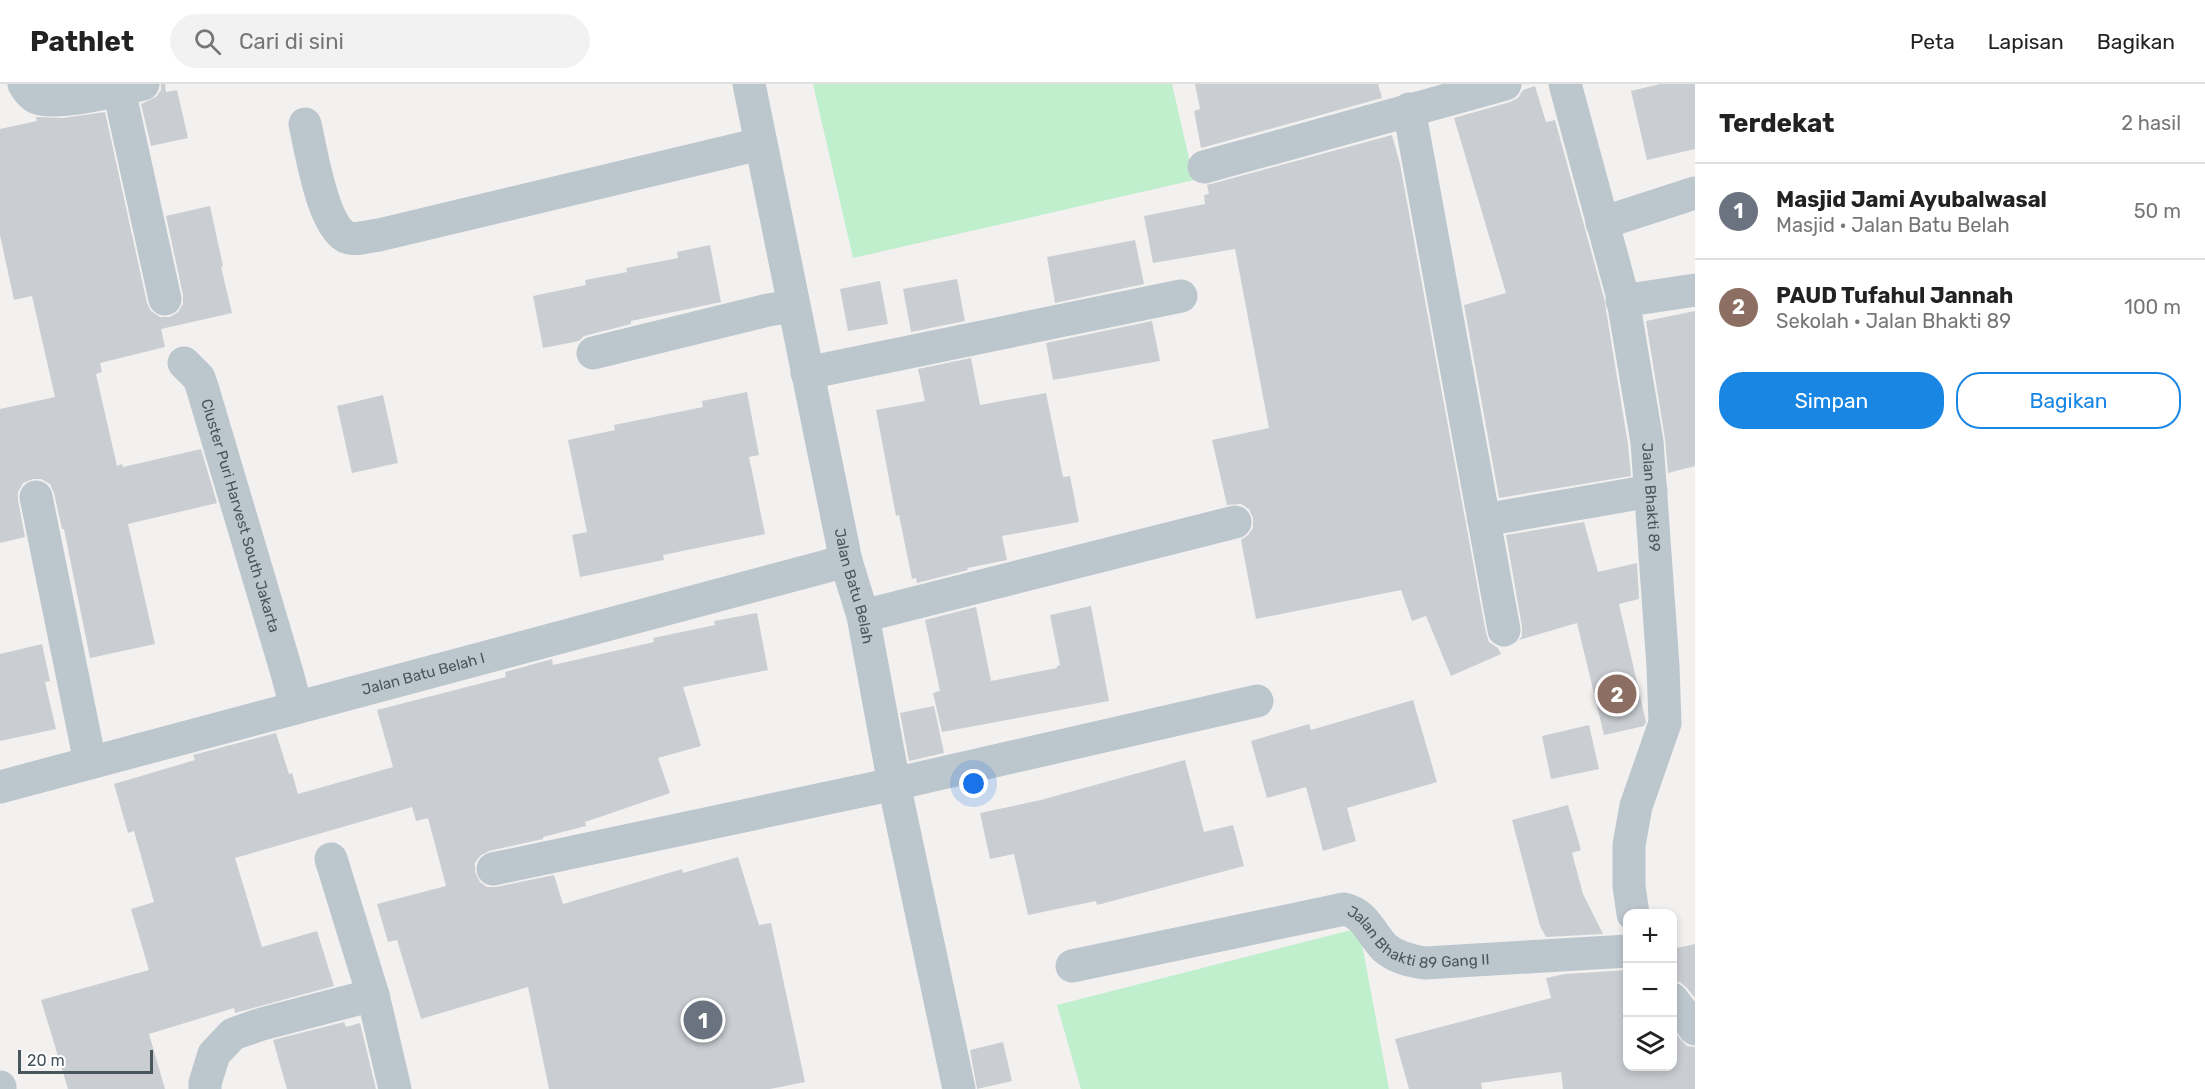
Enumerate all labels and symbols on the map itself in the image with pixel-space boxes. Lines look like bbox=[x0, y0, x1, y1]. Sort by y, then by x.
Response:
street label: Cluster Puri Harvest South Jakarta bbox=[197, 397, 284, 635]
street label: Jalan Bhakti 89 bbox=[1638, 442, 1664, 552]
street label: Jalan Batu Belah bbox=[831, 527, 877, 645]
street label: Jalan Batu Belah I bbox=[360, 649, 487, 699]
pin: 2 bbox=[1598, 672, 1636, 716]
your location bbox=[959, 769, 988, 798]
street label: Jalan Bhakti 89 Gang II bbox=[1344, 902, 1490, 972]
pin: 1 bbox=[684, 998, 722, 1042]
scale bar bbox=[18, 1047, 153, 1074]

